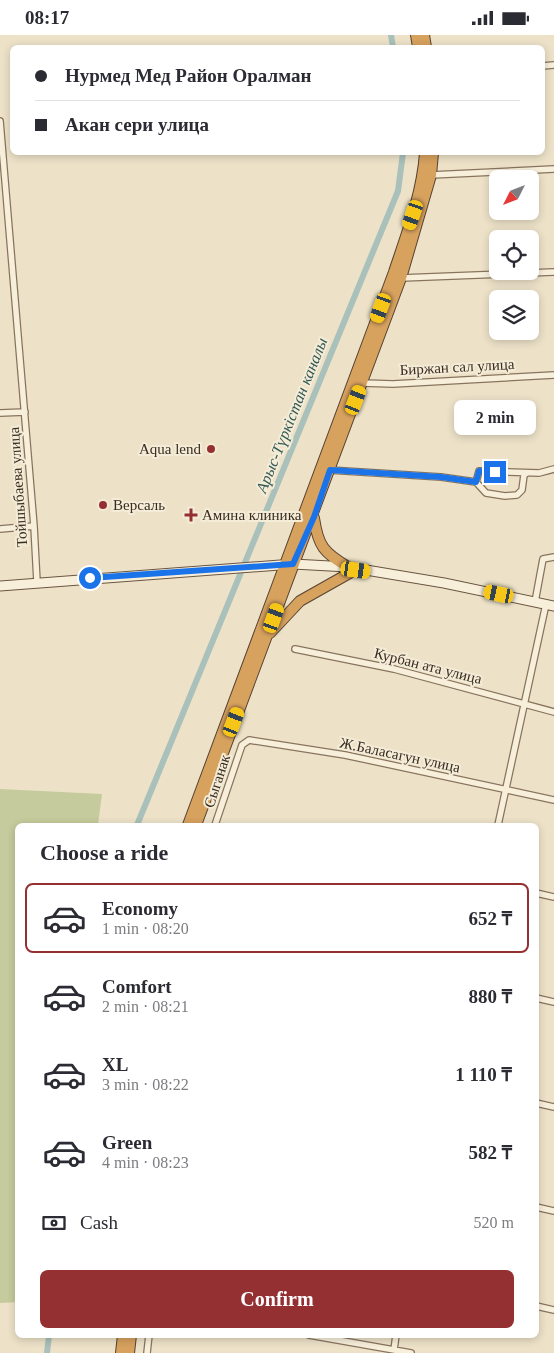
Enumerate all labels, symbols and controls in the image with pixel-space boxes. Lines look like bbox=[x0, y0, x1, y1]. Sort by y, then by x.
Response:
text: 08:17 bbox=[25, 7, 69, 28]
text: Нурмед Мед Район Оралман bbox=[65, 65, 311, 86]
text: Акан сери улица bbox=[65, 114, 209, 135]
north arrow bbox=[489, 170, 539, 220]
map controls bbox=[489, 170, 539, 340]
car bbox=[401, 198, 424, 232]
button: locate bbox=[489, 230, 539, 280]
button: layers bbox=[489, 290, 539, 340]
car bbox=[368, 291, 393, 325]
water label: Арыс-Түркістан каналы bbox=[252, 335, 331, 496]
street label: Биржан сал улица bbox=[399, 356, 515, 378]
car bbox=[343, 383, 368, 417]
callout: 2 min bbox=[454, 399, 536, 435]
text: 2 min bbox=[476, 409, 514, 426]
street label: Тойшыбаева улица bbox=[6, 426, 30, 548]
place label: Aqua lend bbox=[139, 441, 201, 457]
marker: Aqua lend bbox=[205, 443, 217, 455]
route end bbox=[484, 461, 506, 483]
place label: Версаль bbox=[113, 497, 165, 513]
marker: Версаль bbox=[97, 499, 109, 511]
place label: Амина клиника bbox=[202, 507, 302, 523]
marker: Амина клиника bbox=[184, 508, 198, 522]
car bbox=[340, 560, 371, 580]
route start bbox=[79, 567, 101, 589]
car bbox=[482, 584, 515, 604]
car bbox=[261, 601, 286, 635]
street label: Курбан ата улица bbox=[373, 645, 484, 687]
car bbox=[221, 705, 246, 739]
street label: Ж.Баласагун улица bbox=[338, 734, 462, 776]
street label: Сыганак bbox=[201, 752, 233, 810]
text: Choose a ride bbox=[40, 840, 168, 865]
icon: car bbox=[42, 896, 87, 941]
text: Economy bbox=[102, 898, 178, 919]
text: 652 ₸ bbox=[468, 908, 512, 929]
text: 1 min · 08:20 bbox=[102, 920, 189, 937]
icon: car bbox=[42, 974, 87, 1019]
text: Comfort bbox=[102, 976, 172, 997]
text: 880 ₸ bbox=[468, 986, 512, 1007]
text: 2 min · 08:21 bbox=[102, 998, 189, 1015]
icon: car bbox=[42, 1052, 87, 1097]
text: XL bbox=[102, 1054, 128, 1075]
text: 1 110 ₸ bbox=[455, 1064, 512, 1085]
text: 3 min · 08:22 bbox=[102, 1076, 189, 1093]
icon: car bbox=[42, 1130, 87, 1175]
text: Green bbox=[102, 1132, 152, 1153]
text: 582 ₸ bbox=[468, 1142, 512, 1163]
text: 4 min · 08:23 bbox=[102, 1154, 189, 1171]
icon: cash bbox=[40, 1209, 68, 1237]
text: Cash bbox=[80, 1212, 118, 1233]
text: 520 m bbox=[474, 1214, 514, 1231]
button: Confirm bbox=[40, 1270, 514, 1328]

